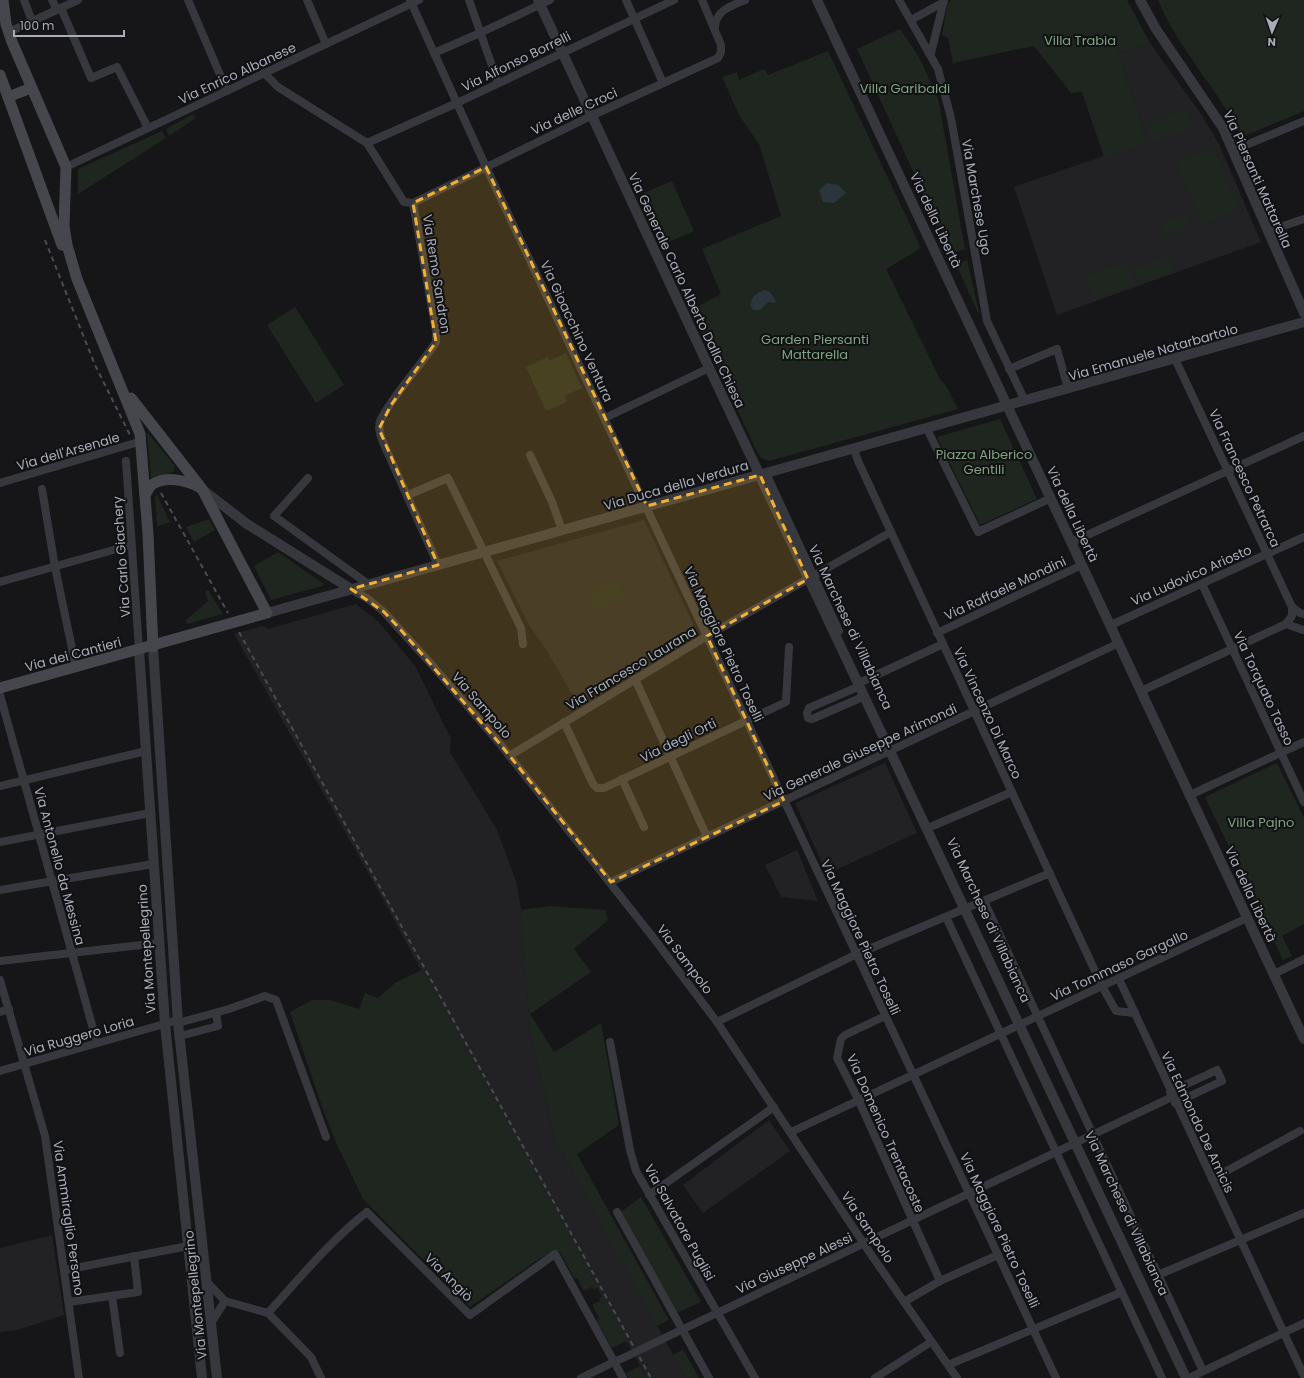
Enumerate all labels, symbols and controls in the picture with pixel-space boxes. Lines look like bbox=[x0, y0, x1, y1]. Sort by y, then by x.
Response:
scale bar bbox=[14, 12, 124, 38]
north arrow bbox=[1252, 12, 1292, 52]
text: 100 m bbox=[20, 17, 54, 34]
street label: Via Alfonso Borrelli bbox=[458, 27, 574, 96]
park label: Villa Trabia bbox=[1044, 31, 1116, 50]
text: N bbox=[1267, 34, 1276, 50]
street label: Via Enrico Albanese bbox=[175, 38, 299, 109]
park label: Villa Garibaldi bbox=[860, 79, 950, 98]
street label: Via delle Croci bbox=[528, 83, 621, 140]
street label: Via Piersanti Mattarella bbox=[1218, 107, 1297, 251]
street label: Via Marchese Ugo bbox=[957, 138, 996, 257]
street label: Via Generale Carlo Alberto Dalla Chiesa bbox=[623, 169, 750, 411]
street label: Via della Libertà bbox=[905, 169, 966, 271]
street label: Via Remo Sandron bbox=[418, 213, 455, 335]
street label: Via Gioacchino Ventura bbox=[535, 257, 618, 405]
street label: Via Emanuele Notarbartolo bbox=[1066, 319, 1240, 386]
park label: Garden Piersanti Mattarella bbox=[761, 330, 869, 364]
street label: Via Francesco Petrarca bbox=[1204, 406, 1285, 551]
street label: Via dell'Arsenale bbox=[14, 428, 122, 475]
park label: Piazza Alberico Gentili bbox=[936, 445, 1032, 479]
street label: Via Duca della Verdura bbox=[601, 456, 751, 515]
street label: Via della Libertà bbox=[1042, 463, 1103, 565]
street label: Via Carlo Giachery bbox=[108, 495, 135, 618]
street label: Via Ludovico Ariosto bbox=[1128, 540, 1255, 611]
street label: Via Marchese di Villabianca bbox=[804, 542, 897, 713]
street label: Via Raffaele Mondini bbox=[941, 552, 1069, 625]
street label: Via Maggiore Pietro Toselli bbox=[679, 563, 768, 725]
street label: Via Francesco Laurana bbox=[563, 622, 700, 715]
street label: Via Torquato Tasso bbox=[1229, 628, 1298, 749]
street label: Via dei Cantieri bbox=[23, 633, 123, 676]
street label: Via Vincenzo Di Marco bbox=[949, 644, 1026, 782]
street label: Via Sampolo bbox=[447, 668, 516, 743]
street label: Via Generale Giuseppe Arimondi bbox=[760, 699, 960, 806]
street label: Via degli Orti bbox=[637, 714, 720, 767]
street label: Via Antonello da Messina bbox=[29, 785, 90, 947]
park label: Villa Pajno bbox=[1228, 813, 1294, 832]
street label: Via Marchese di Villabianca bbox=[942, 835, 1035, 1006]
street label: Via della Libertà bbox=[1220, 843, 1281, 945]
street label: Via Maggiore Pietro Toselli bbox=[816, 856, 905, 1018]
street label: Via Montepellegrino bbox=[132, 884, 160, 1014]
street label: Via Sampolo bbox=[652, 921, 717, 998]
street label: Via Tommaso Gargallo bbox=[1047, 925, 1191, 1006]
street label: Via Ruggero Loria bbox=[22, 1012, 136, 1061]
street label: Via Edmondo De Amicis bbox=[1156, 1048, 1239, 1196]
street label: Via Domenico Trentacoste bbox=[842, 1051, 929, 1216]
street label: Via Marchese di Villabianca bbox=[1080, 1128, 1173, 1299]
street label: Via Ammiraglio Persano bbox=[48, 1139, 89, 1297]
street label: Via Maggiore Pietro Toselli bbox=[955, 1149, 1044, 1311]
street label: Via Salvatore Puglisi bbox=[640, 1161, 719, 1284]
street label: Via Sampolo bbox=[837, 1188, 899, 1267]
street label: Via Giuseppe Alessi bbox=[733, 1228, 856, 1299]
street label: Via Montepellegrino bbox=[179, 1229, 212, 1360]
street label: Via Angiò bbox=[420, 1249, 477, 1306]

